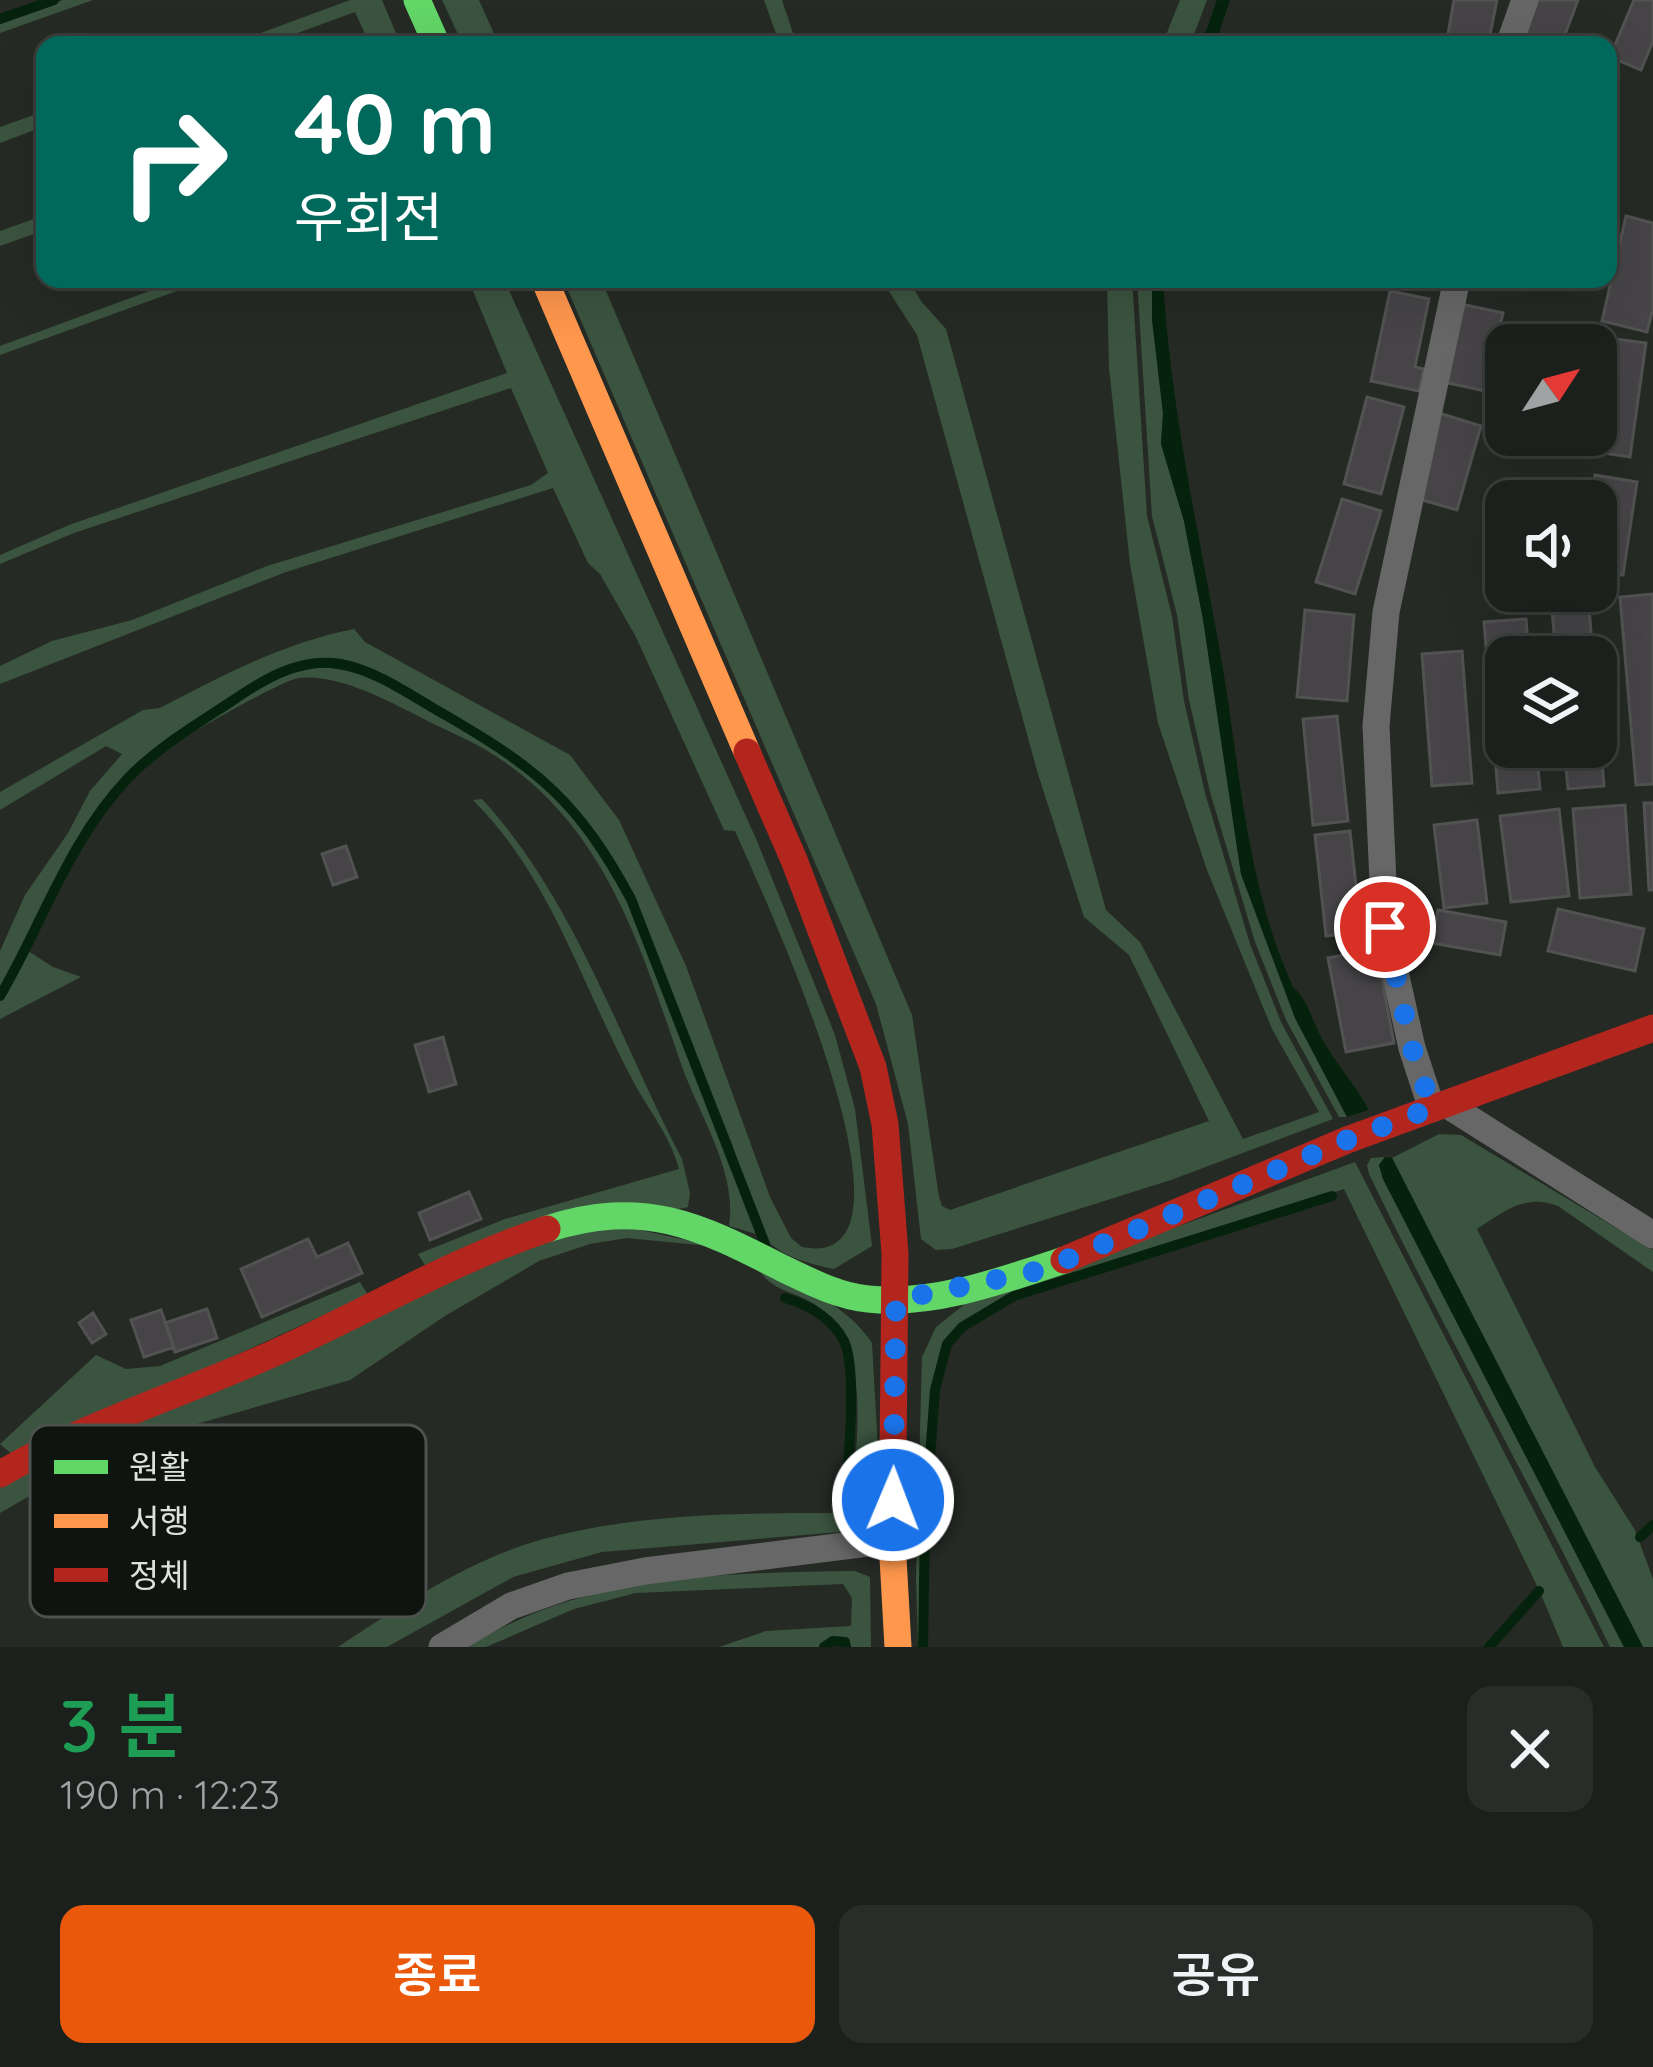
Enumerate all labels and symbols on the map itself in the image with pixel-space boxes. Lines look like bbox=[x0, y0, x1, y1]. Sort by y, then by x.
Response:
north arrow bbox=[1485, 324, 1617, 456]
pin bbox=[1334, 876, 1436, 978]
legend bbox=[30, 1425, 426, 1617]
position arrow bbox=[830, 1437, 956, 1563]
text: 원활 bbox=[129, 1446, 190, 1487]
text: 서행 bbox=[129, 1500, 190, 1541]
text: 정체 bbox=[129, 1554, 190, 1595]

